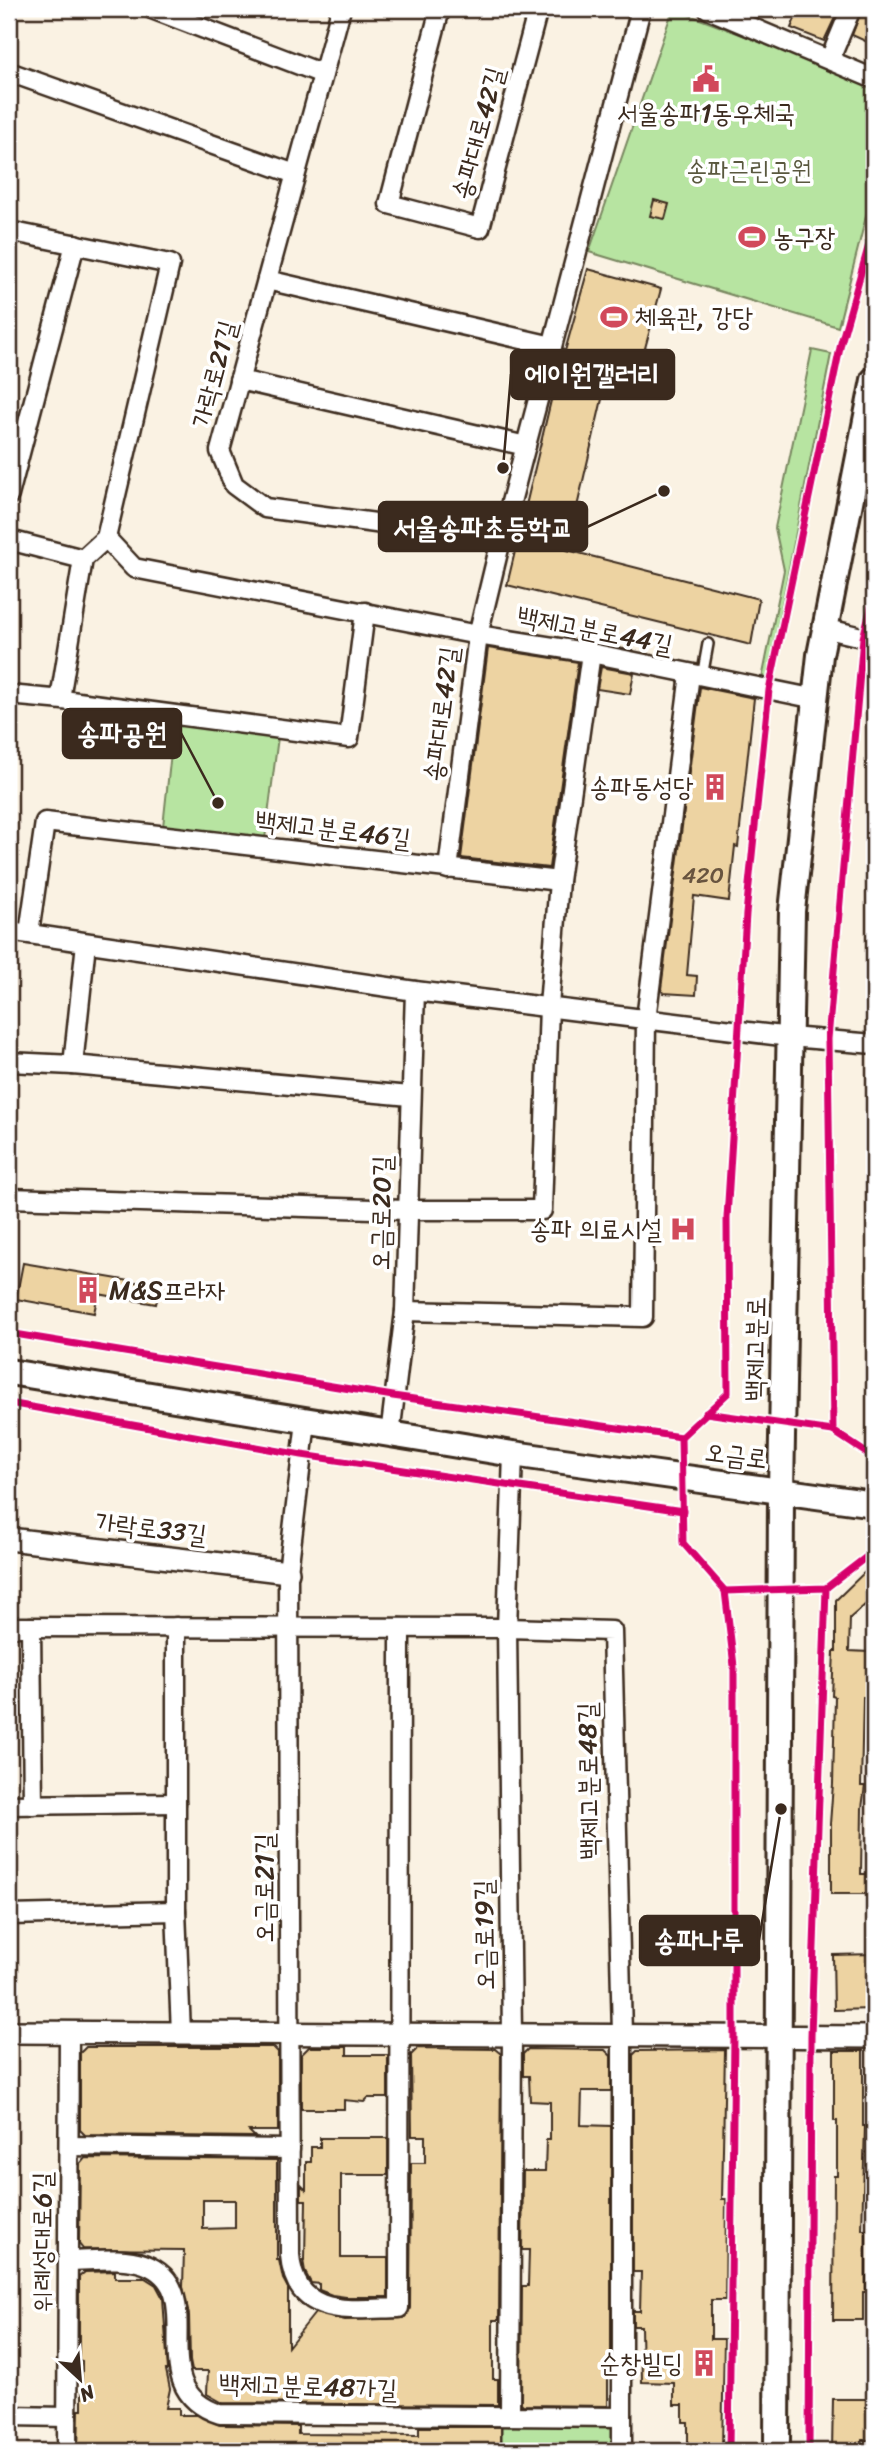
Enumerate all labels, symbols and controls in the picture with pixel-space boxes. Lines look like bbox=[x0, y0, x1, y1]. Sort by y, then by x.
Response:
street label: 송파대로42길 bbox=[438, 61, 518, 205]
public building icon: 서울송파1동우체국 bbox=[691, 64, 721, 94]
place label: 서울송파1동우체국 bbox=[617, 90, 795, 136]
park label: 송파근린공원 bbox=[686, 147, 812, 193]
place label: 농구장 bbox=[773, 214, 836, 260]
sports icon: 농구장 bbox=[737, 222, 767, 252]
place label: 체육관, 강당 bbox=[635, 294, 753, 340]
sports icon: 체육관, 강당 bbox=[599, 302, 629, 332]
street label: 가락로21길 bbox=[178, 315, 250, 433]
callout: 에이원갤러리 bbox=[511, 350, 674, 399]
text: 에이원갤러리 bbox=[524, 350, 660, 399]
callout: 서울송파초등학교 bbox=[379, 502, 587, 551]
text: 서울송파초등학교 bbox=[393, 503, 573, 552]
street label: 백제고분로44길 bbox=[513, 592, 677, 668]
street label: 송파대로42길 bbox=[410, 644, 472, 784]
callout: 송파공원 bbox=[63, 709, 181, 758]
text: 송파공원 bbox=[77, 709, 167, 758]
place label: 송파동성당 bbox=[589, 764, 694, 810]
building icon: 송파동성당 bbox=[700, 772, 730, 802]
street label: 백제고분로46길 bbox=[252, 797, 414, 861]
house number: 420 bbox=[682, 855, 724, 896]
street label: 오금로20길 bbox=[357, 1155, 405, 1271]
place label: 송파 의료시설 bbox=[530, 1206, 662, 1252]
hospital icon: 송파 의료시설 bbox=[668, 1214, 698, 1244]
place label: M&S프라자 bbox=[109, 1267, 226, 1313]
building icon: M&S프라자 bbox=[73, 1275, 103, 1305]
street label: 백제고분로 bbox=[731, 1296, 779, 1402]
street label: 오금로 bbox=[702, 1428, 770, 1482]
street label: 가락로33길 bbox=[92, 1498, 210, 1558]
street label: 백제고분로48길 bbox=[564, 1702, 612, 1860]
street label: 오금로21길 bbox=[241, 1833, 287, 1943]
street label: 오금로19길 bbox=[460, 1879, 508, 1991]
callout: 송파나루 bbox=[640, 1916, 759, 1965]
text: 송파나루 bbox=[654, 1916, 744, 1965]
street label: 위례성대로6길 bbox=[19, 2172, 65, 2312]
place label: 순창빌딩 bbox=[599, 2340, 683, 2386]
north arrow bbox=[46, 2344, 116, 2414]
building icon: 순창빌딩 bbox=[689, 2348, 719, 2378]
street label: 백제고분로48가길 bbox=[218, 2360, 398, 2412]
text: N bbox=[73, 2376, 101, 2412]

